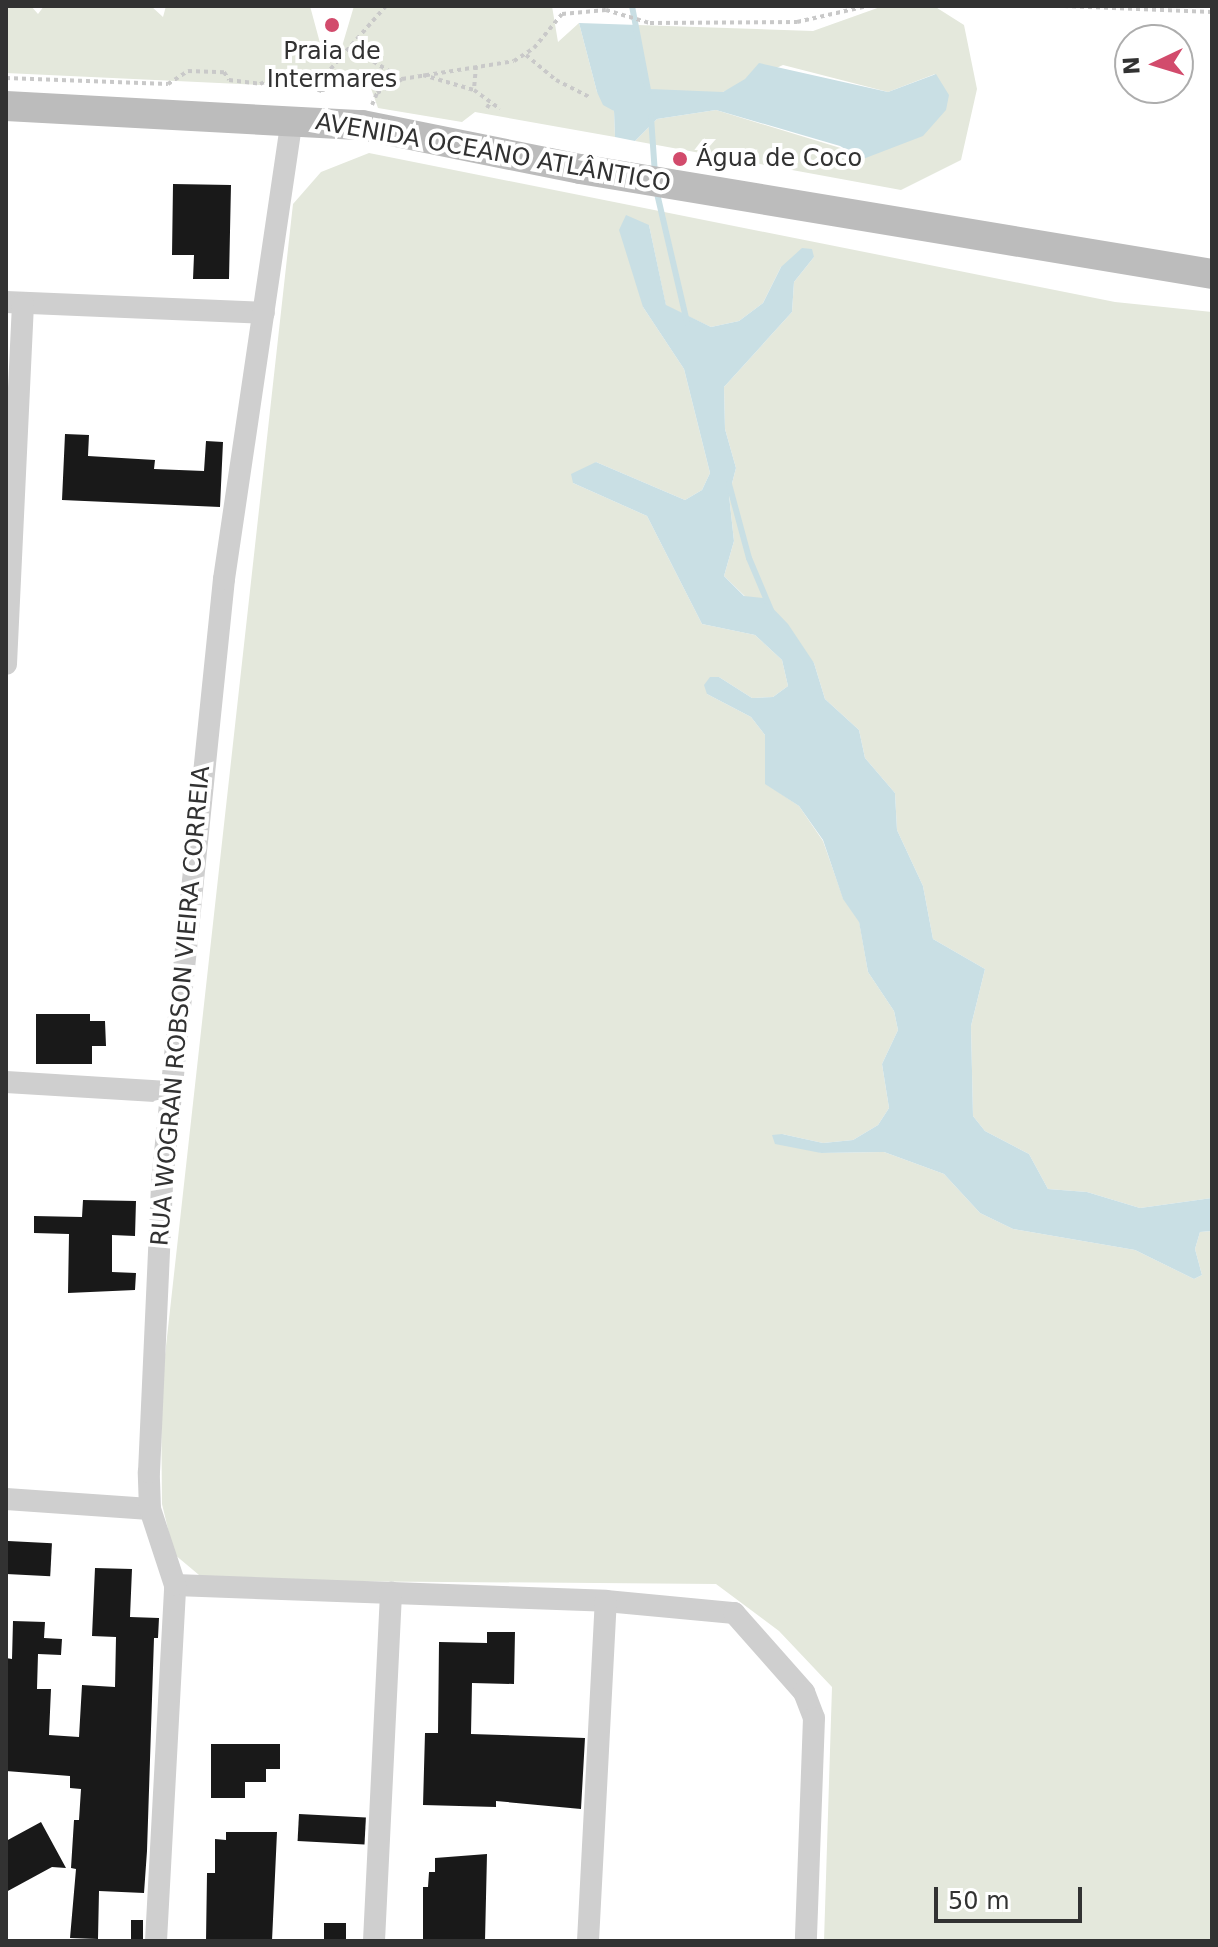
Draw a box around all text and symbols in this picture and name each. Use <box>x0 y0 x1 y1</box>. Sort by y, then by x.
marker: Praia de Intermares <box>323 16 341 34</box>
north arrow <box>1114 24 1194 104</box>
place label: Praia de Intermares <box>267 38 397 94</box>
text: N <box>1118 56 1145 76</box>
street label: AVENIDA OCEANO ATLÂNTICO <box>313 108 673 198</box>
place label: Água de Coco <box>696 145 862 173</box>
marker: Água de Coco <box>671 150 689 168</box>
street label: RUA WOGRAN ROBSON VIEIRA CORREIA <box>146 765 216 1247</box>
scale bar <box>938 1871 1086 1921</box>
text: 50 m <box>948 1887 1010 1915</box>

